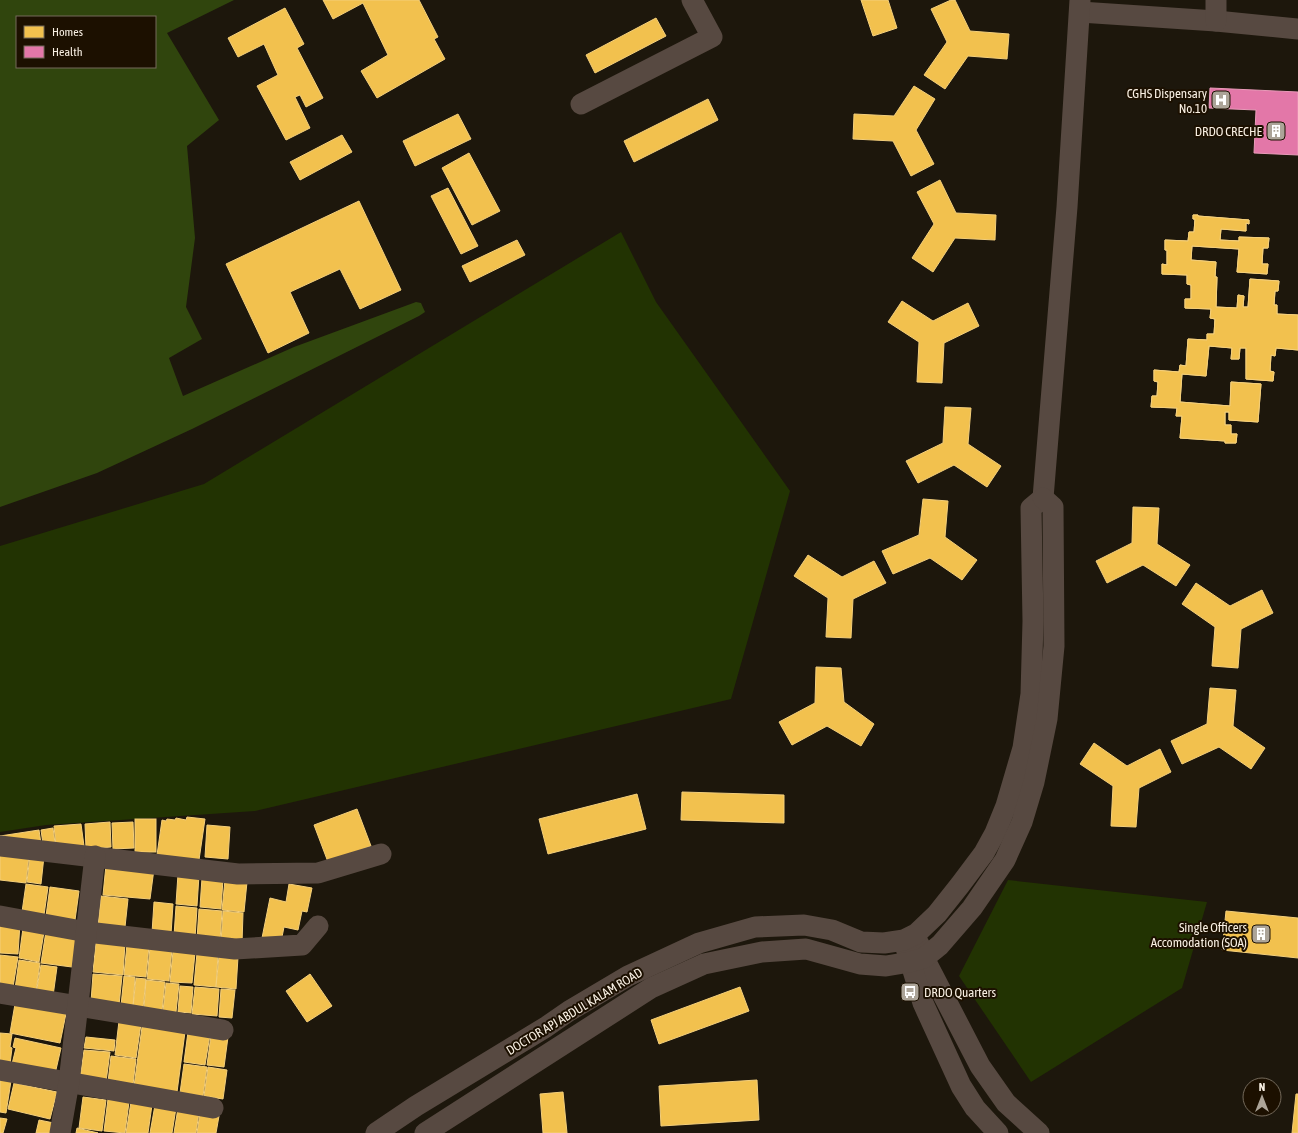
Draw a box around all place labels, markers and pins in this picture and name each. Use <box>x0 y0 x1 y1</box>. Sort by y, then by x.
place label: CGHS Dispensary No.10 <box>1127 86 1208 116</box>
hospital icon: CGHS Dispensary No.10 <box>1210 89 1232 111</box>
building icon: DRDO CRECHE <box>1265 120 1287 142</box>
place label: DRDO CRECHE <box>1195 124 1262 139</box>
place label: Single Officers Accomodation (SOA) <box>1151 920 1247 950</box>
building icon: Single Officers Accomodation (SOA) <box>1250 923 1272 945</box>
bus stop icon: DRDO Quarters <box>899 981 921 1003</box>
place label: DRDO Quarters <box>924 985 996 1000</box>

